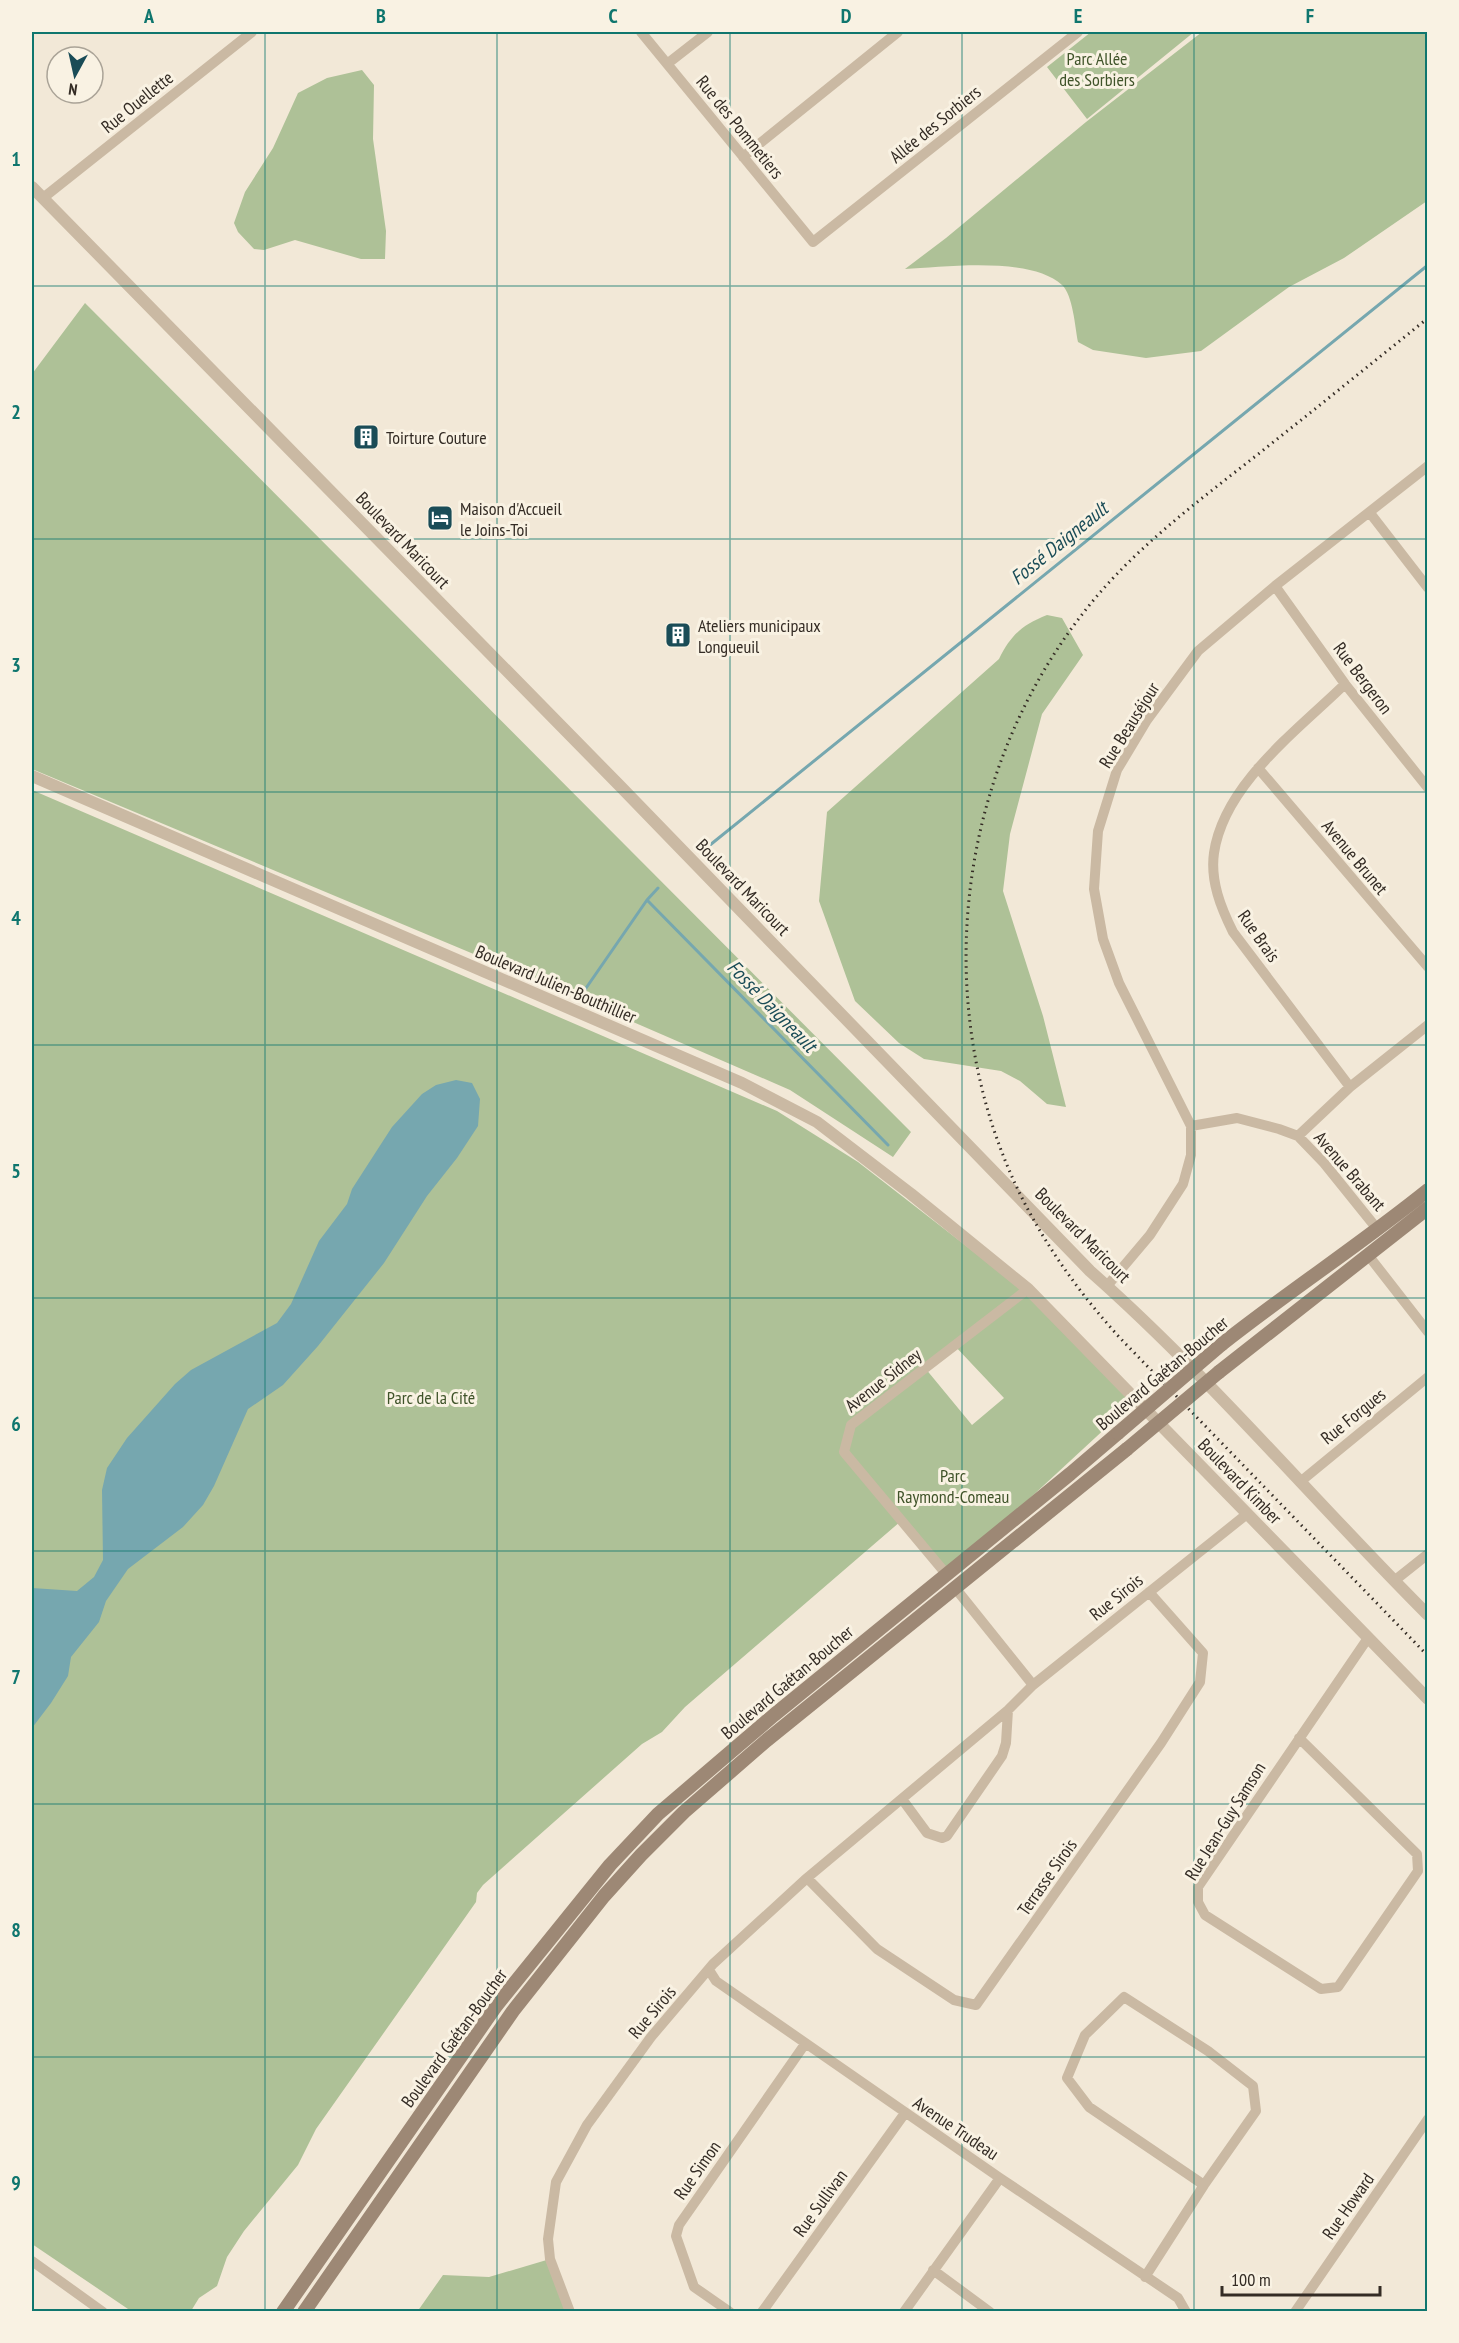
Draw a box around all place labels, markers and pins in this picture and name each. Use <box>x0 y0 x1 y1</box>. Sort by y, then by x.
building icon: Toirture Couture <box>351 422 381 452</box>
place label: Toirture Couture <box>386 426 487 449</box>
place label: Maison d'Accueil le Joins-Toi <box>460 497 562 541</box>
hotel icon: Maison d'Accueil le Joins-Toi <box>425 503 455 533</box>
place label: Ateliers municipaux Longueuil <box>698 614 821 658</box>
building icon: Ateliers municipaux Longueuil <box>663 620 693 650</box>

